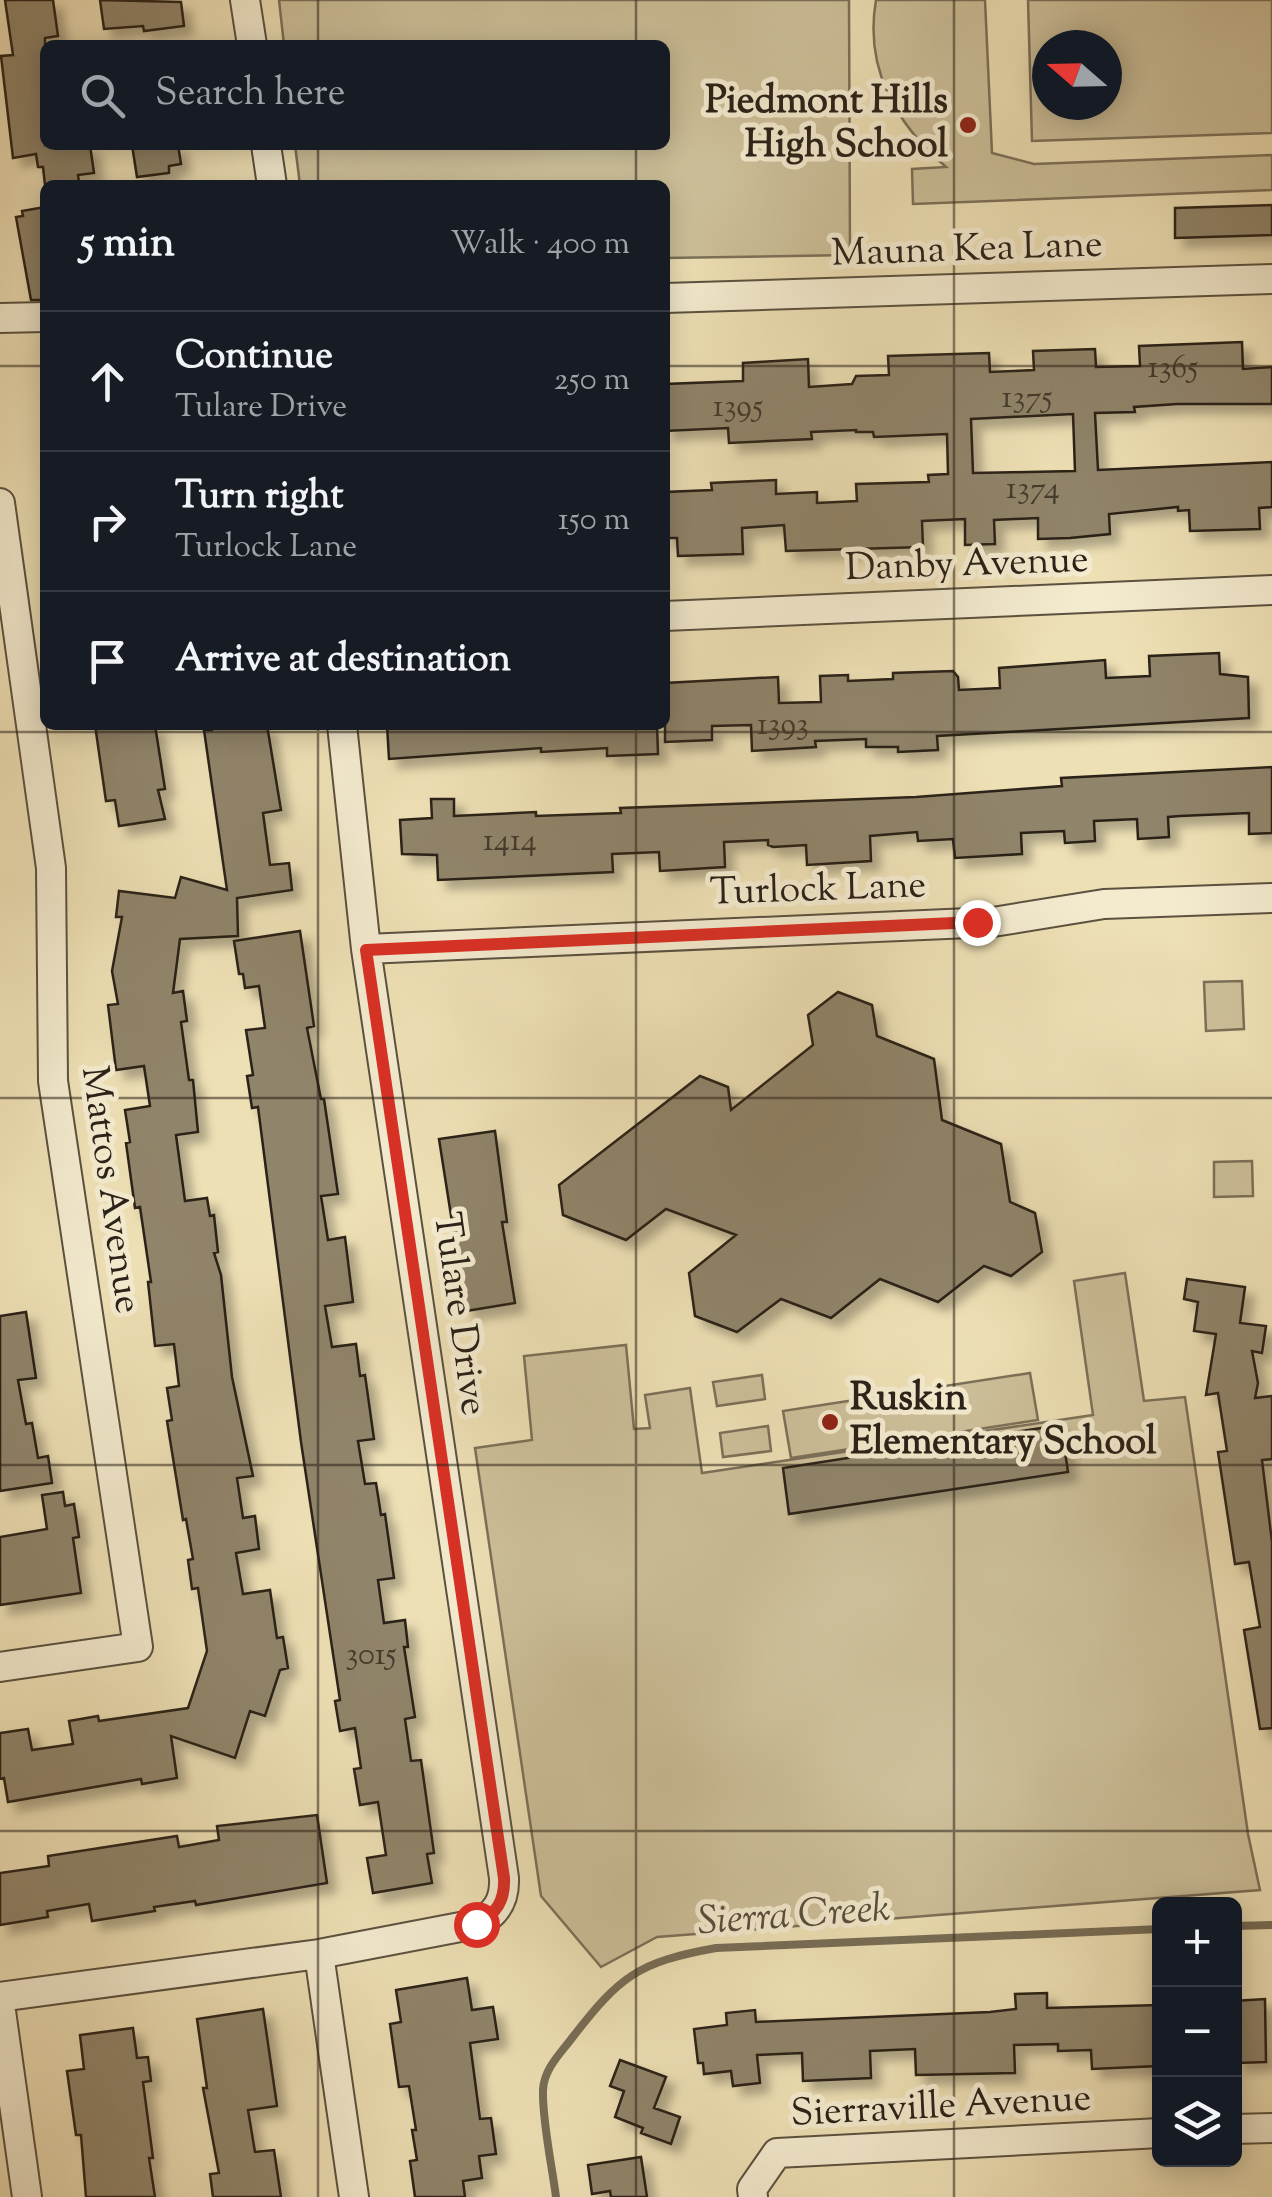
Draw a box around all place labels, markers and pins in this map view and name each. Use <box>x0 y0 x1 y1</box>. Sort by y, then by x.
place label: Piedmont Hills High School <box>705 76 948 174</box>
marker: Piedmont Hills High School <box>957 114 979 136</box>
place label: Ruskin Elementary School <box>850 1373 1157 1471</box>
marker: Ruskin Elementary School <box>819 1411 841 1433</box>

